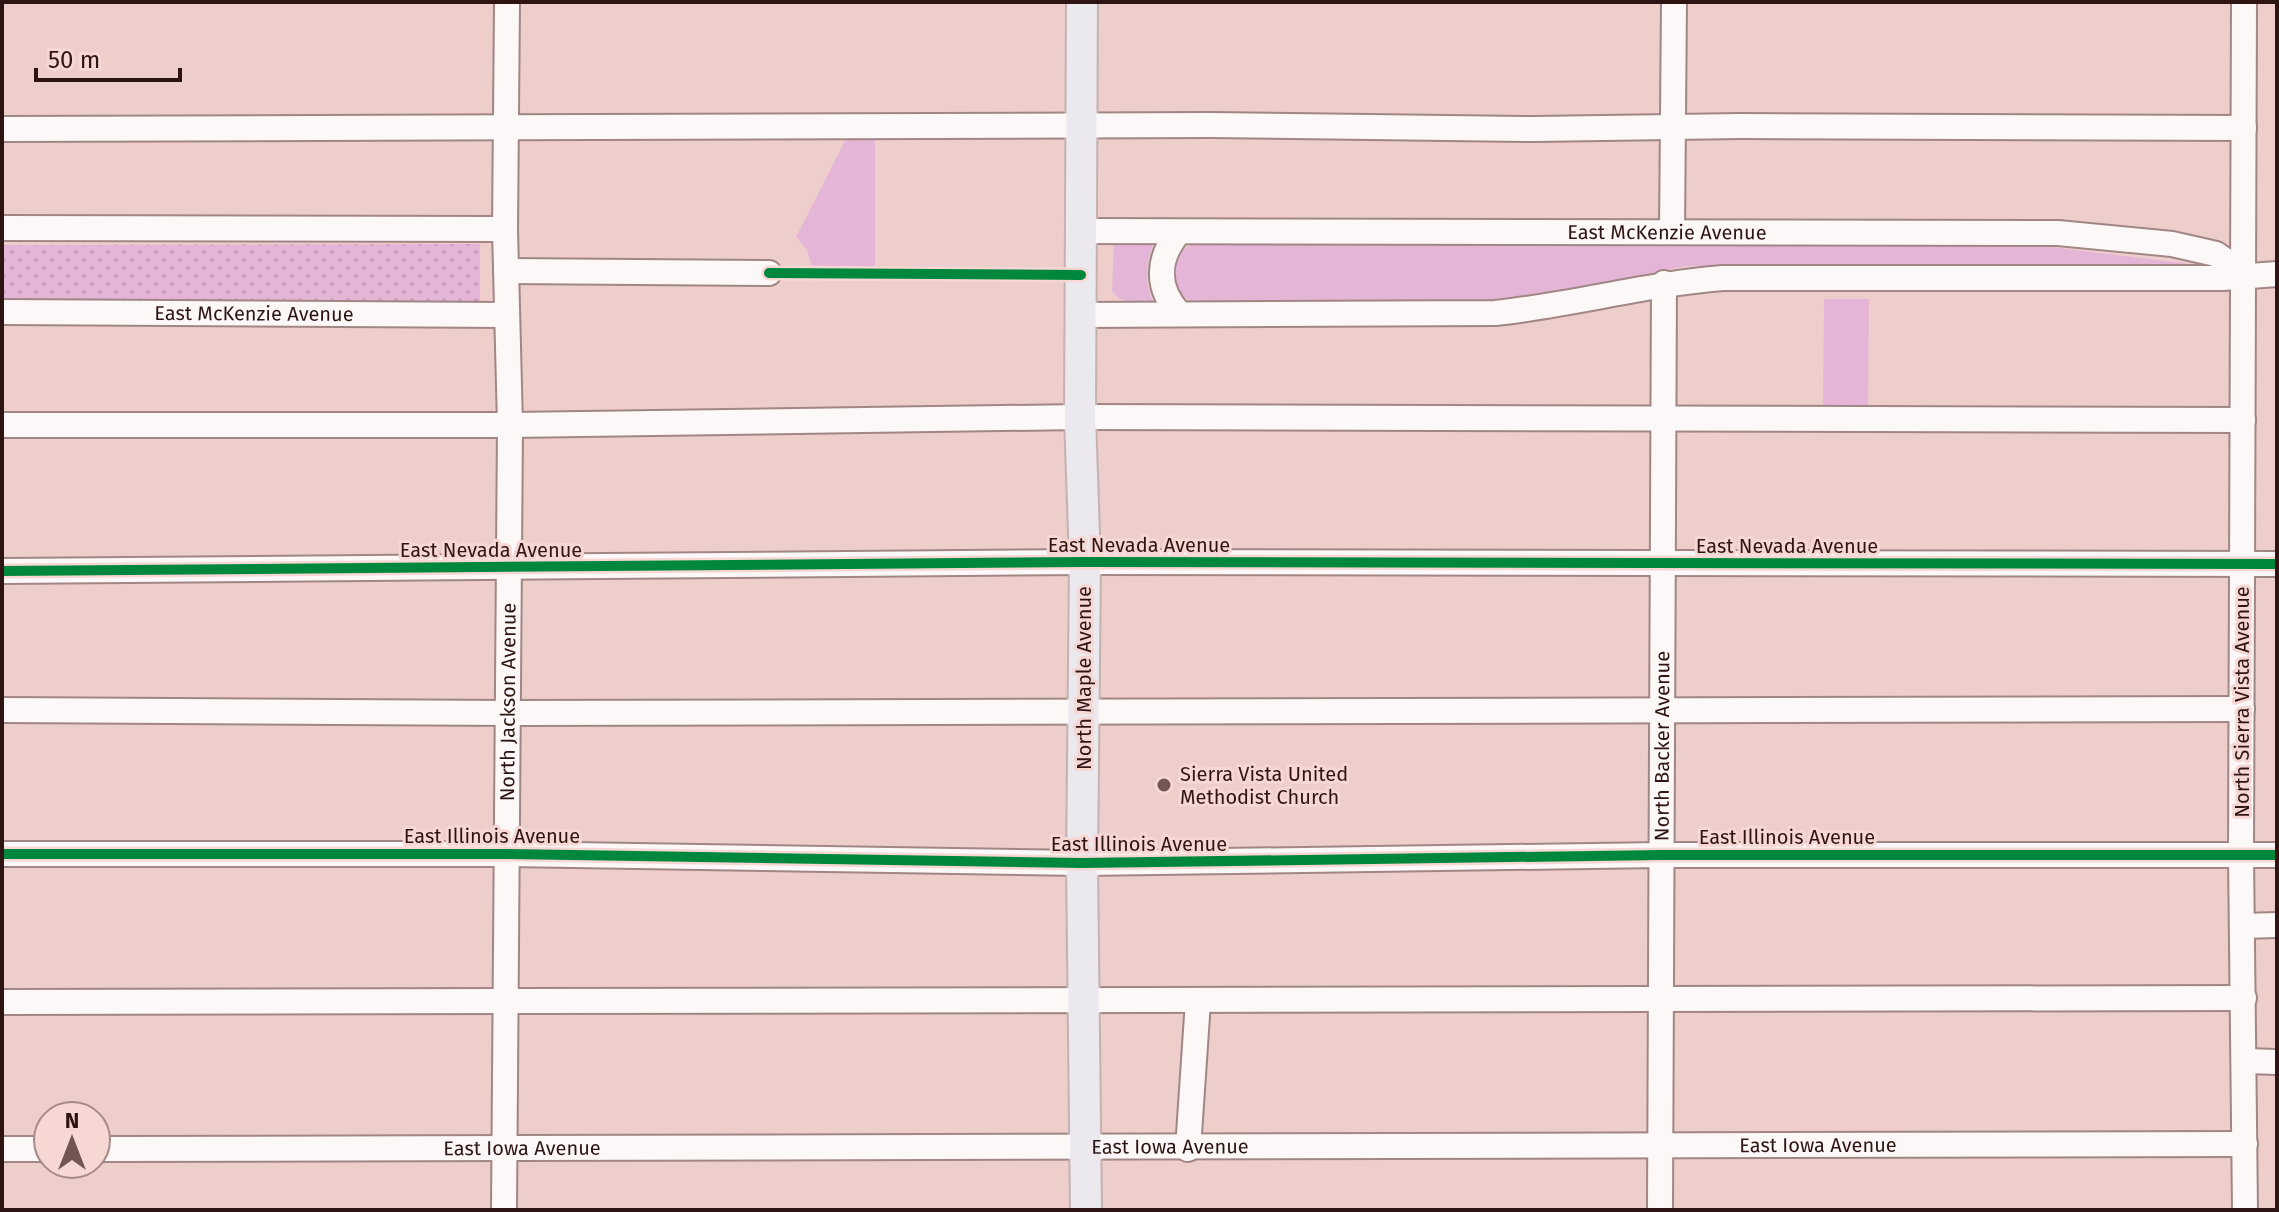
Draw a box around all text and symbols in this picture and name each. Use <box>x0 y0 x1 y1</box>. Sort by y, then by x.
scale bar <box>36 32 180 82</box>
text: 50 m <box>48 46 100 74</box>
street label: East McKenzie Avenue <box>1567 220 1767 244</box>
street label: East McKenzie Avenue <box>154 301 354 326</box>
street label: East Nevada Avenue <box>1048 533 1230 557</box>
street label: East Nevada Avenue <box>1696 534 1878 558</box>
street label: East Nevada Avenue <box>400 538 582 562</box>
street label: North Maple Avenue <box>1072 586 1096 770</box>
street label: North Sierra Vista Avenue <box>2230 586 2254 818</box>
street label: North Jackson Avenue <box>495 603 521 801</box>
street label: North Backer Avenue <box>1650 651 1674 841</box>
place label: Sierra Vista United Methodist Church <box>1180 762 1348 809</box>
marker: Sierra Vista United Methodist Church <box>1155 776 1173 794</box>
street label: East Illinois Avenue <box>404 824 580 848</box>
street label: East Illinois Avenue <box>1699 825 1875 849</box>
street label: East Illinois Avenue <box>1051 832 1227 856</box>
north arrow <box>32 1100 112 1180</box>
text: N <box>65 1107 79 1134</box>
street label: East Iowa Avenue <box>1739 1133 1897 1157</box>
street label: East Iowa Avenue <box>1091 1134 1249 1159</box>
street label: East Iowa Avenue <box>443 1136 601 1160</box>

